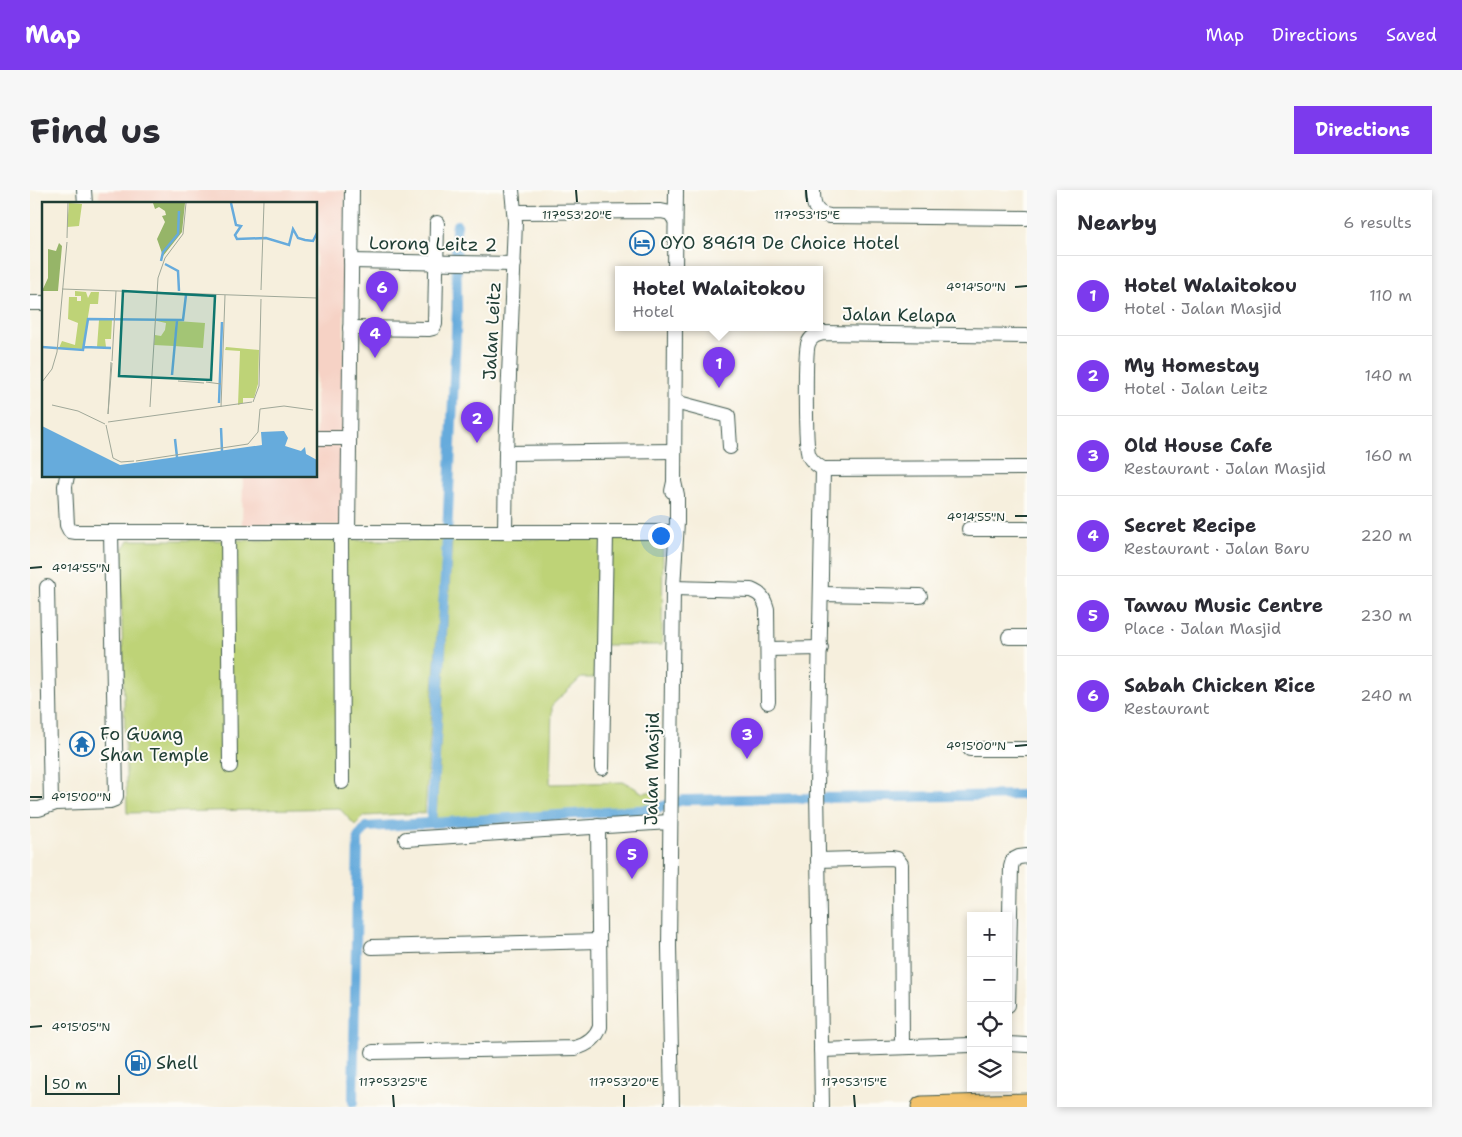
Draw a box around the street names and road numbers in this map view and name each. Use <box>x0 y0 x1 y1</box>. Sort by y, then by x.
street label: Lorong Leitz 2 <box>369 231 497 257</box>
street label: Jalan Leitz <box>477 281 507 381</box>
street label: Jalan Kelapa <box>842 302 956 328</box>
street label: Jalan Masjid <box>639 712 665 826</box>

